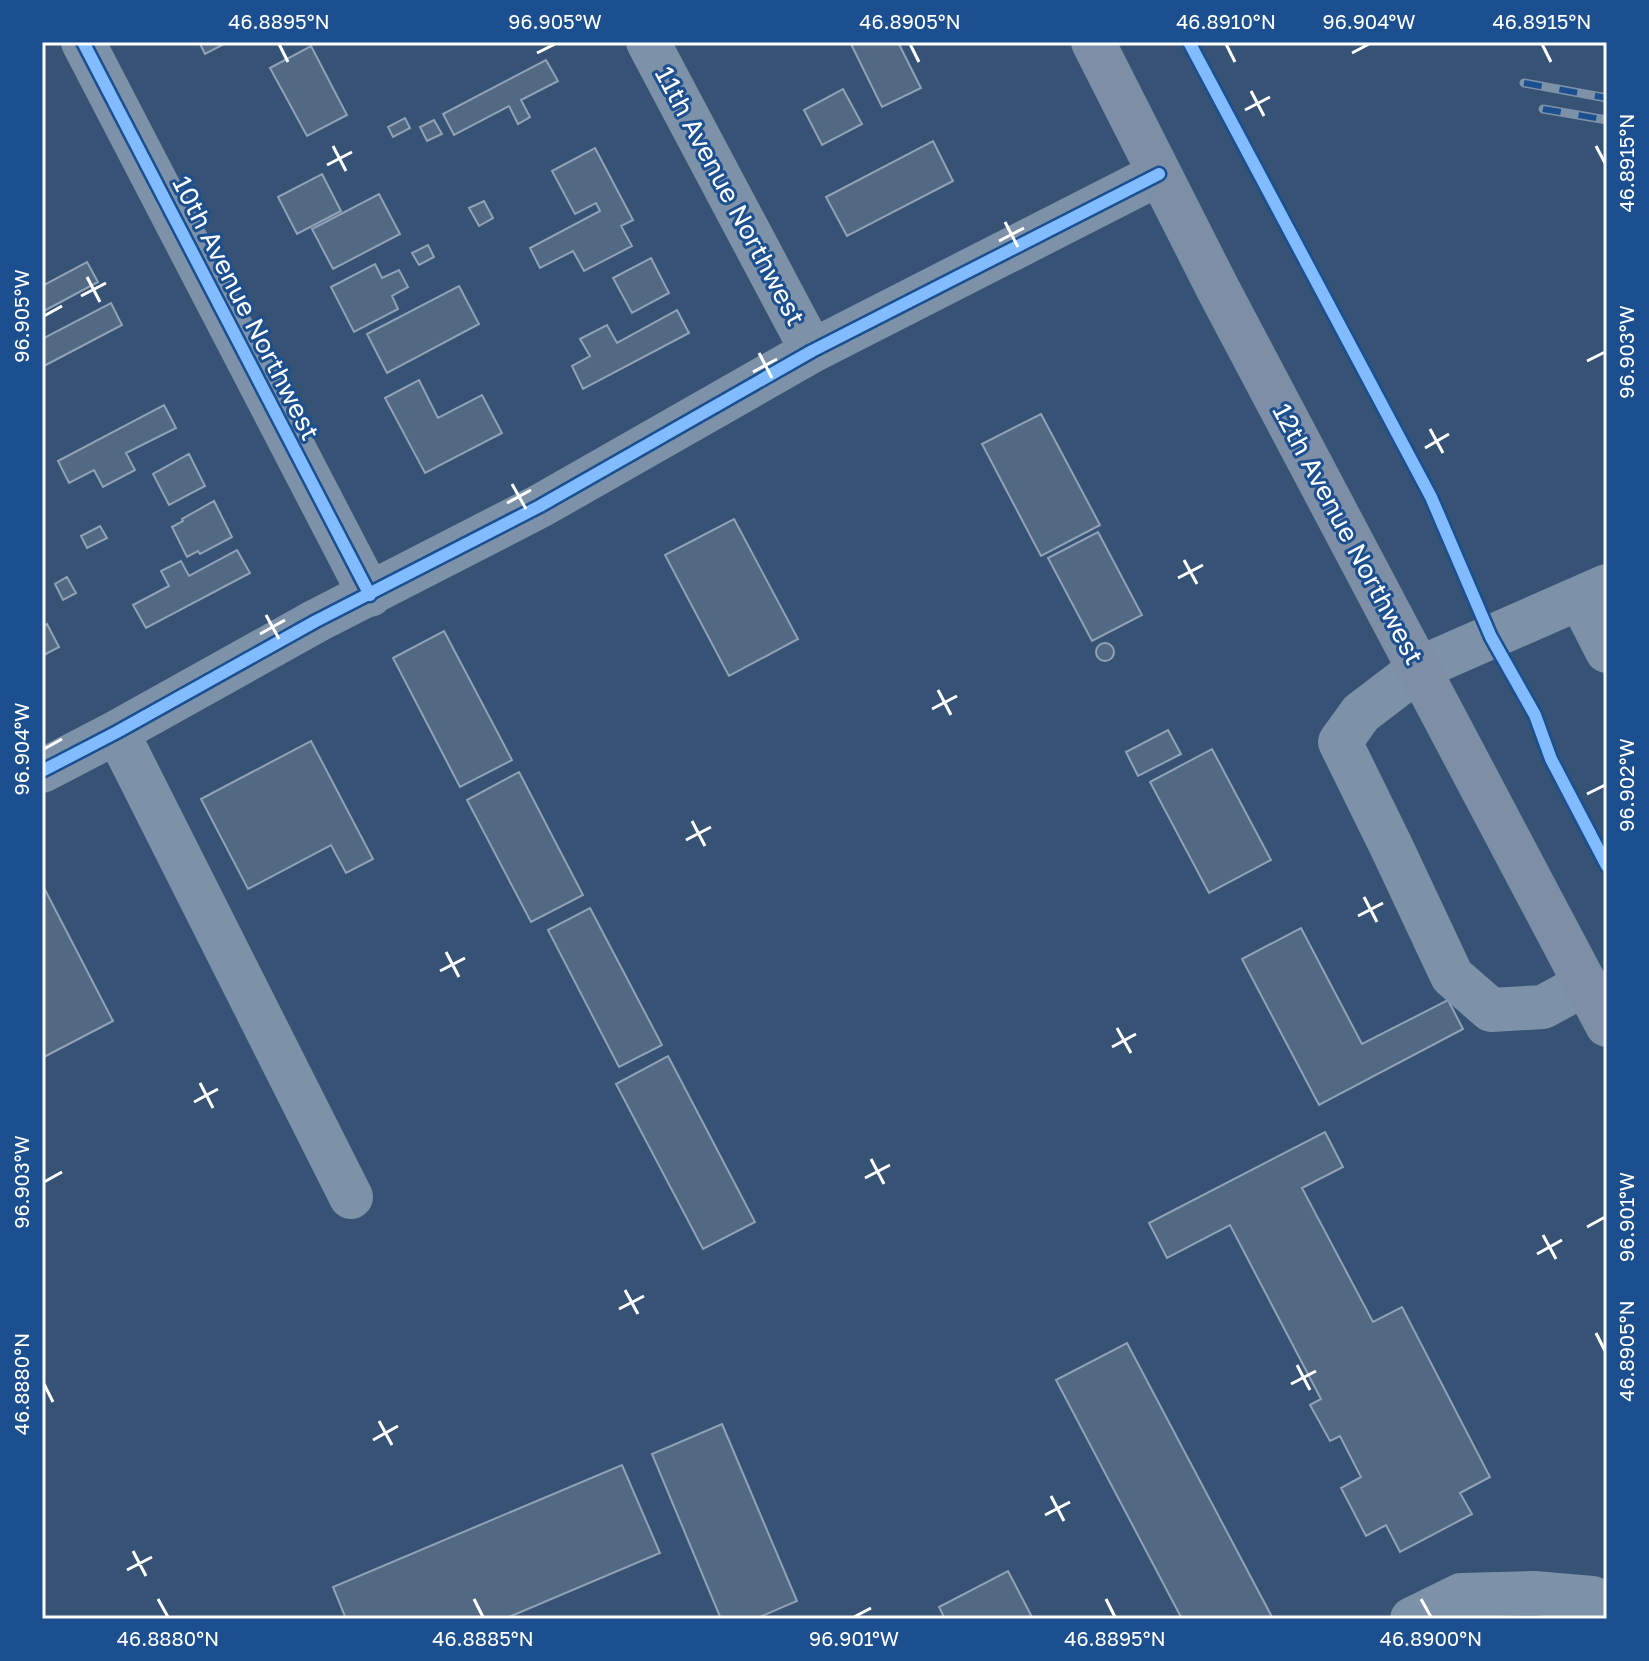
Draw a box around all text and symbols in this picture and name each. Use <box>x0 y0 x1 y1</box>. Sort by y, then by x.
text: 46.8895°N <box>228 9 330 33</box>
text: 96.905°W <box>508 9 602 33</box>
text: 46.8905°N <box>859 9 961 33</box>
text: 46.8910°N <box>1176 9 1276 33</box>
text: 96.904°W <box>1323 9 1415 33</box>
text: 46.8915°N <box>1493 9 1591 33</box>
street label: 11th Avenue Northwest <box>649 61 812 330</box>
text: 46.8915°N <box>1614 114 1638 212</box>
street label: 10th Avenue Northwest <box>166 171 327 445</box>
text: 96.905°W <box>9 269 33 363</box>
text: 96.903°W <box>1614 305 1638 399</box>
street label: 12th Avenue Northwest <box>1266 398 1430 670</box>
text: 96.904°W <box>9 703 33 795</box>
text: 96.902°W <box>1614 738 1638 832</box>
text: 96.903°W <box>9 1135 33 1229</box>
text: 96.901°W <box>1614 1172 1638 1262</box>
text: 46.8905°N <box>1614 1300 1638 1402</box>
text: 46.8880°N <box>9 1333 33 1435</box>
text: 46.8880°N <box>117 1626 219 1650</box>
text: 46.8885°N <box>432 1626 534 1650</box>
text: 96.901°W <box>809 1626 899 1650</box>
text: 46.8895°N <box>1064 1626 1166 1650</box>
text: 46.8900°N <box>1380 1626 1482 1650</box>

